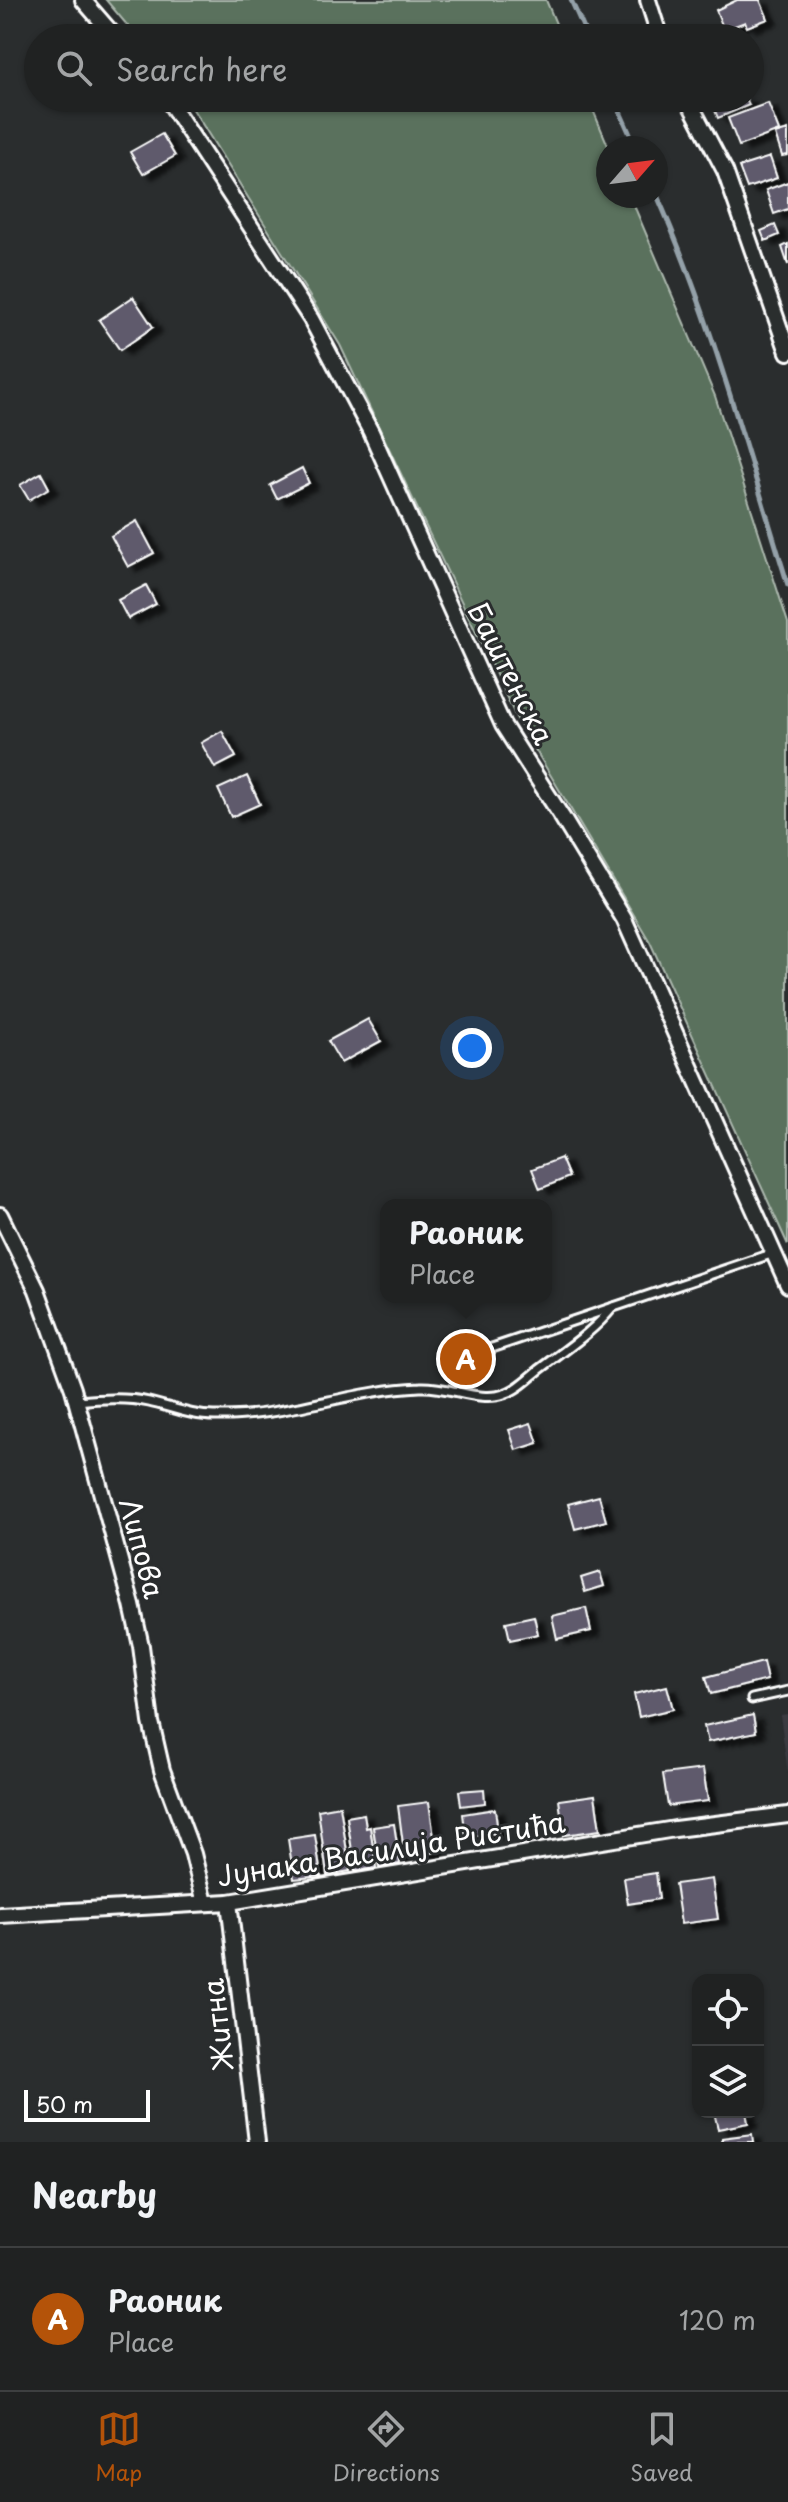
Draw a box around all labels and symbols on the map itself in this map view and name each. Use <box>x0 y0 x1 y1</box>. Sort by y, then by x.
north arrow <box>596 136 668 208</box>
street label: Баштенска <box>458 594 566 752</box>
your location <box>452 1028 492 1068</box>
pin: A <box>440 1329 492 1389</box>
street label: Липова <box>109 1493 177 1603</box>
street label: Јунака Василија Ристића <box>214 1799 568 1897</box>
street label: Житна <box>190 1976 244 2074</box>
scale bar <box>24 2086 150 2122</box>

